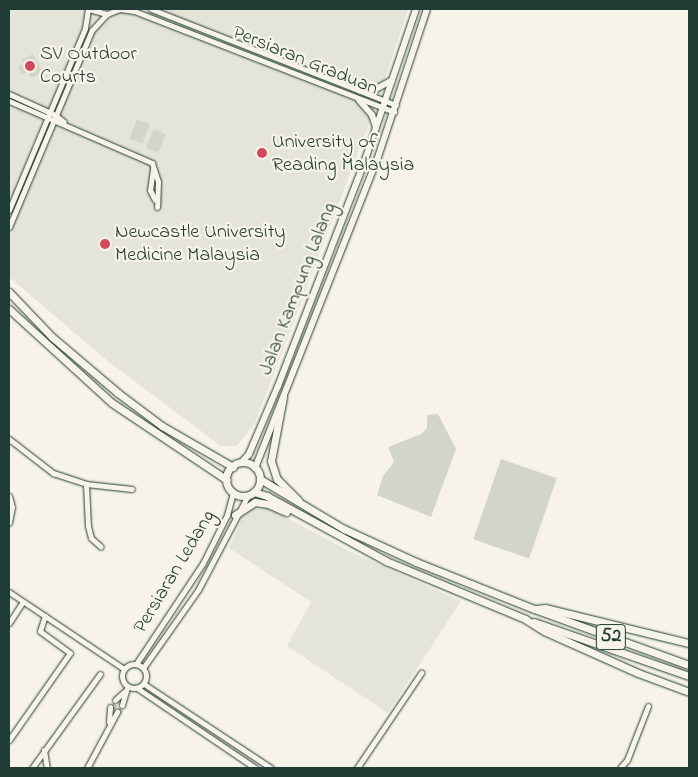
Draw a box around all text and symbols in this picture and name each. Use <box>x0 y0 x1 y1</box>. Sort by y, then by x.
street label: Persiaran Graduan <box>229 21 381 101</box>
place label: SV Outdoor Courts <box>40 42 137 89</box>
marker: SV Outdoor Courts <box>24 60 36 72</box>
place label: University of Reading Malaysia <box>272 130 414 177</box>
marker: University of Reading Malaysia <box>256 147 268 159</box>
street label: Jalan Kampung Lalang <box>254 199 342 379</box>
place label: Newcastle University Medicine Malaysia <box>115 220 285 267</box>
marker: Newcastle University Medicine Malaysia <box>99 238 111 250</box>
street label: Persiaran Ledang <box>129 506 221 638</box>
road number: 52 <box>595 620 627 654</box>

